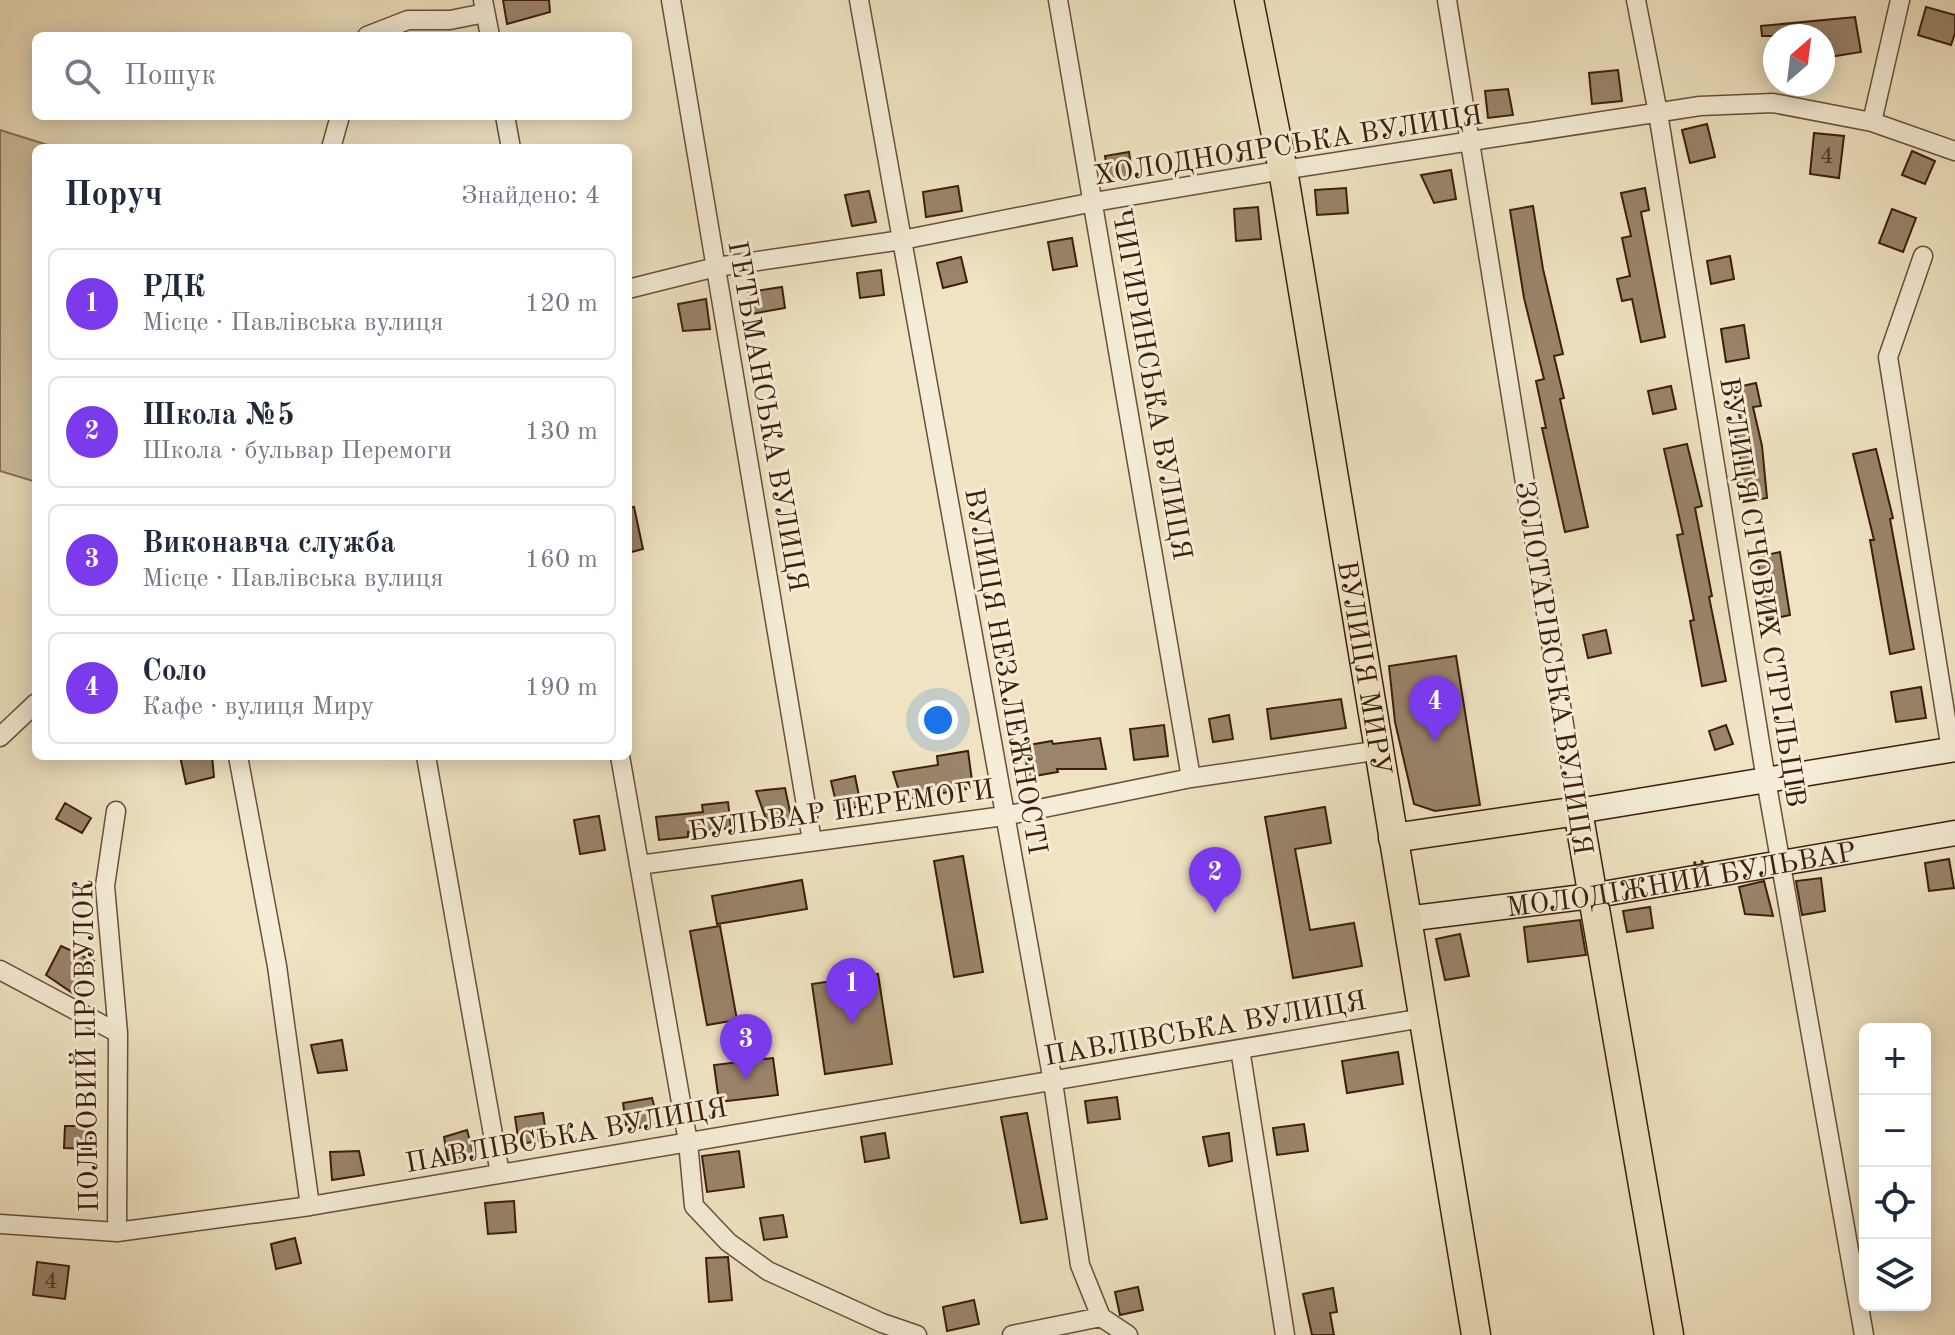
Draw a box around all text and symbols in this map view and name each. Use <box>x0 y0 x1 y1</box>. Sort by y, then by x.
north arrow <box>1763 24 1835 96</box>
search box <box>32 32 632 120</box>
icon: search <box>60 54 104 98</box>
text: Пошук <box>124 61 216 91</box>
street label: ХОЛОДНОЯРСЬКА ВУЛИЦЯ <box>1092 102 1485 192</box>
house number: 4 <box>1820 145 1834 169</box>
text: Поруч <box>64 179 163 213</box>
text: Знайдено: 4 <box>461 183 600 209</box>
street label: ЧИГИРИНСЬКА ВУЛИЦЯ <box>1105 207 1195 562</box>
street label: ГЕТЬМАНСЬКА ВУЛИЦЯ <box>721 239 811 594</box>
text: РДК <box>142 273 205 303</box>
text: 1 <box>84 291 100 317</box>
text: 120 m <box>525 291 598 317</box>
text: Місце · Павлівська вулиця <box>142 310 444 336</box>
street label: ВУЛИЦЯ СІЧОВИХ СТРІЛЬЦІВ <box>1713 375 1809 809</box>
text: Школа №5 <box>142 401 295 431</box>
text: 2 <box>84 419 100 445</box>
text: 130 m <box>525 419 598 445</box>
text: Школа · бульвар Перемоги <box>142 438 452 464</box>
street label: ЗОЛОТАРІВСЬКА ВУЛИЦЯ <box>1509 480 1595 857</box>
street label: ВУЛИЦЯ НЕЗАЛЕЖНОСТІ <box>958 486 1050 857</box>
text: Виконавча служба <box>142 529 395 559</box>
text: 3 <box>84 547 100 573</box>
text: 160 m <box>525 547 598 573</box>
street label: ВУЛИЦЯ МИРУ <box>1331 559 1394 778</box>
text: Місце · Павлівська вулиця <box>142 566 444 592</box>
text: Соло <box>142 657 207 687</box>
text: 4 <box>84 675 100 701</box>
text: 190 m <box>525 675 598 701</box>
pin: 4 <box>1409 676 1461 742</box>
text: Кафе · вулиця Миру <box>142 694 374 720</box>
your location <box>918 700 958 740</box>
street label: БУЛЬВАР ПЕРЕМОГИ <box>687 777 996 847</box>
street label: МОЛОДІЖНИЙ БУЛЬВАР <box>1505 839 1858 923</box>
pin: 2 <box>1189 847 1241 913</box>
street label: ПОЛЬОВИЙ ПРОВУЛОК <box>65 879 105 1213</box>
pin: 1 <box>826 958 878 1024</box>
street label: ПАВЛІВСЬКА ВУЛИЦЯ <box>1042 988 1369 1072</box>
pin: 3 <box>720 1014 772 1080</box>
map controls <box>1859 1023 1931 1311</box>
button: + <box>1859 1023 1931 1095</box>
street label: ПАВЛІВСЬКА ВУЛИЦЯ <box>403 1095 730 1179</box>
button: − <box>1859 1095 1931 1167</box>
button: locate <box>1859 1167 1931 1239</box>
button: layers <box>1859 1239 1931 1311</box>
house number: 4 <box>44 1270 58 1294</box>

